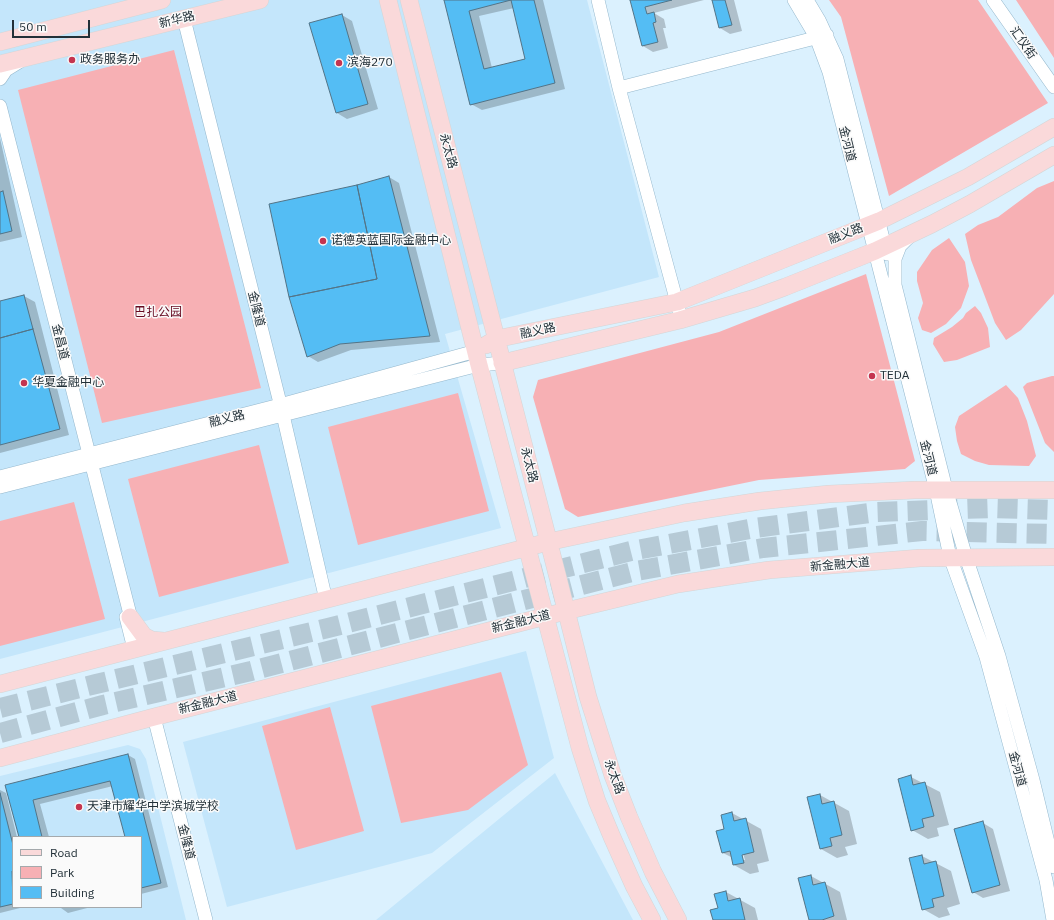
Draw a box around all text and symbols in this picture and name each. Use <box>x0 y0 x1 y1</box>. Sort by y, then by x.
street label: 新华路 <box>158 9 196 31</box>
scale bar <box>14 12 92 38</box>
text: 50 m <box>19 19 47 34</box>
street label: 汇仪街 <box>1007 24 1039 62</box>
place label: 政务服务办 <box>80 53 140 67</box>
marker: 政务服务办 <box>67 55 77 65</box>
place label: 滨海270 <box>347 56 393 70</box>
marker: 滨海270 <box>334 58 344 68</box>
street label: 金河道 <box>836 125 858 163</box>
street label: 永太路 <box>436 132 460 170</box>
street label: 融义路 <box>827 221 865 247</box>
place label: 诺德英蓝国际金融中心 <box>331 234 451 248</box>
marker: 诺德英蓝国际金融中心 <box>318 236 328 246</box>
street label: 金隆道 <box>245 290 267 328</box>
park label: 巴扎公园 <box>134 306 182 320</box>
street label: 融义路 <box>519 320 557 342</box>
street label: 金昌道 <box>49 323 71 361</box>
place label: TEDA <box>880 369 909 383</box>
marker: TEDA <box>867 371 877 381</box>
place label: 华夏金融中心 <box>32 376 104 390</box>
marker: 华夏金融中心 <box>19 378 29 388</box>
street label: 融义路 <box>208 408 246 430</box>
street label: 金河道 <box>917 439 939 477</box>
street label: 永太路 <box>518 446 540 484</box>
street label: 新金融大道 <box>809 555 871 575</box>
street label: 新金融大道 <box>490 608 552 636</box>
street label: 新金融大道 <box>177 689 239 717</box>
street label: 金河道 <box>1005 750 1029 788</box>
street label: 永太路 <box>601 758 627 796</box>
place label: 天津市耀华中学滨城学校 <box>87 800 219 814</box>
marker: 天津市耀华中学滨城学校 <box>74 802 84 812</box>
street label: 金隆道 <box>175 823 197 861</box>
legend <box>12 836 142 908</box>
text: Road <box>50 845 78 860</box>
text: Park <box>50 865 74 880</box>
text: Building <box>50 885 94 900</box>

